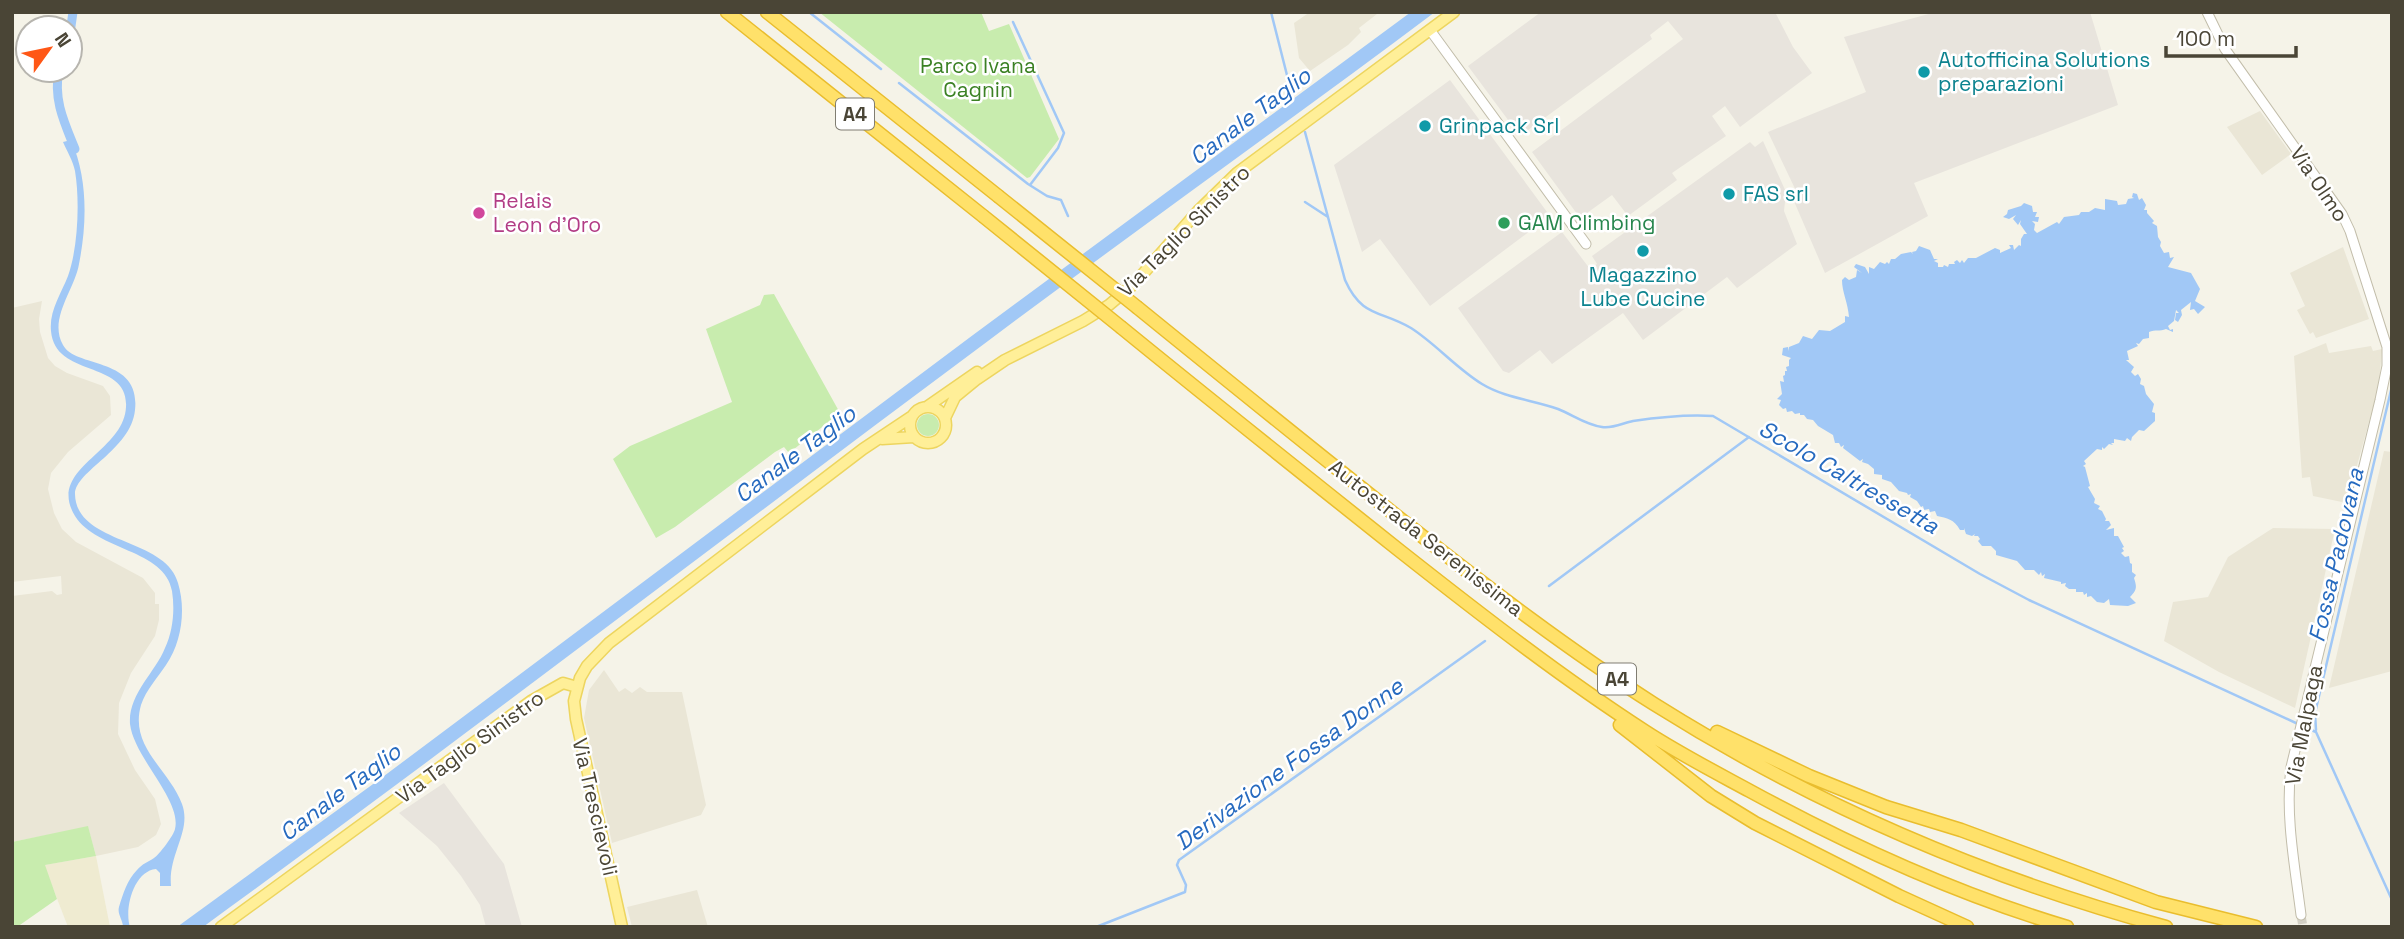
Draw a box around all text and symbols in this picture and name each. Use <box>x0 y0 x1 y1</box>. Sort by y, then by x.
north arrow <box>14 14 84 84</box>
scale bar <box>2166 14 2296 58</box>
text: 100 m <box>2176 25 2235 52</box>
text: N <box>49 28 77 52</box>
place label: Autofficina Solutions preparazioni <box>1938 46 2150 97</box>
park label: Parco Ivana Cagnin <box>920 52 1036 103</box>
water label: Canale Taglio <box>1183 60 1317 171</box>
marker: Autofficina Solutions preparazioni <box>1916 64 1932 80</box>
road number: A4 <box>836 98 874 130</box>
place label: Grinpack Srl <box>1439 112 1559 139</box>
marker: Grinpack Srl <box>1417 118 1433 134</box>
street label: Via Olmo <box>2284 141 2355 227</box>
street label: Via Taglio Sinistro <box>1112 159 1256 303</box>
place label: FAS srl <box>1743 180 1809 207</box>
marker: FAS srl <box>1721 186 1737 202</box>
place label: Relais Leon d'Oro <box>493 187 601 238</box>
marker: Relais Leon d'Oro <box>471 205 487 221</box>
place label: GAM Climbing <box>1518 209 1656 236</box>
marker: GAM Climbing <box>1496 215 1512 231</box>
marker: Magazzino Lube Cucine <box>1635 243 1651 259</box>
place label: Magazzino Lube Cucine <box>1581 261 1705 312</box>
water label: Canale Taglio <box>728 398 862 509</box>
water label: Scolo Caltressetta <box>1754 413 1945 541</box>
street label: Autostrada Serenissima <box>1323 453 1529 622</box>
water label: Fossa Padovana <box>2301 464 2371 645</box>
street label: Via Malpaga <box>2279 663 2328 787</box>
road number: A4 <box>1598 664 1636 694</box>
water label: Derivazione Fossa Donne <box>1169 670 1410 857</box>
street label: Via Taglio Sinistro <box>390 684 549 809</box>
street label: Via Trescievoli <box>567 735 624 878</box>
water label: Canale Taglio <box>273 736 407 847</box>

